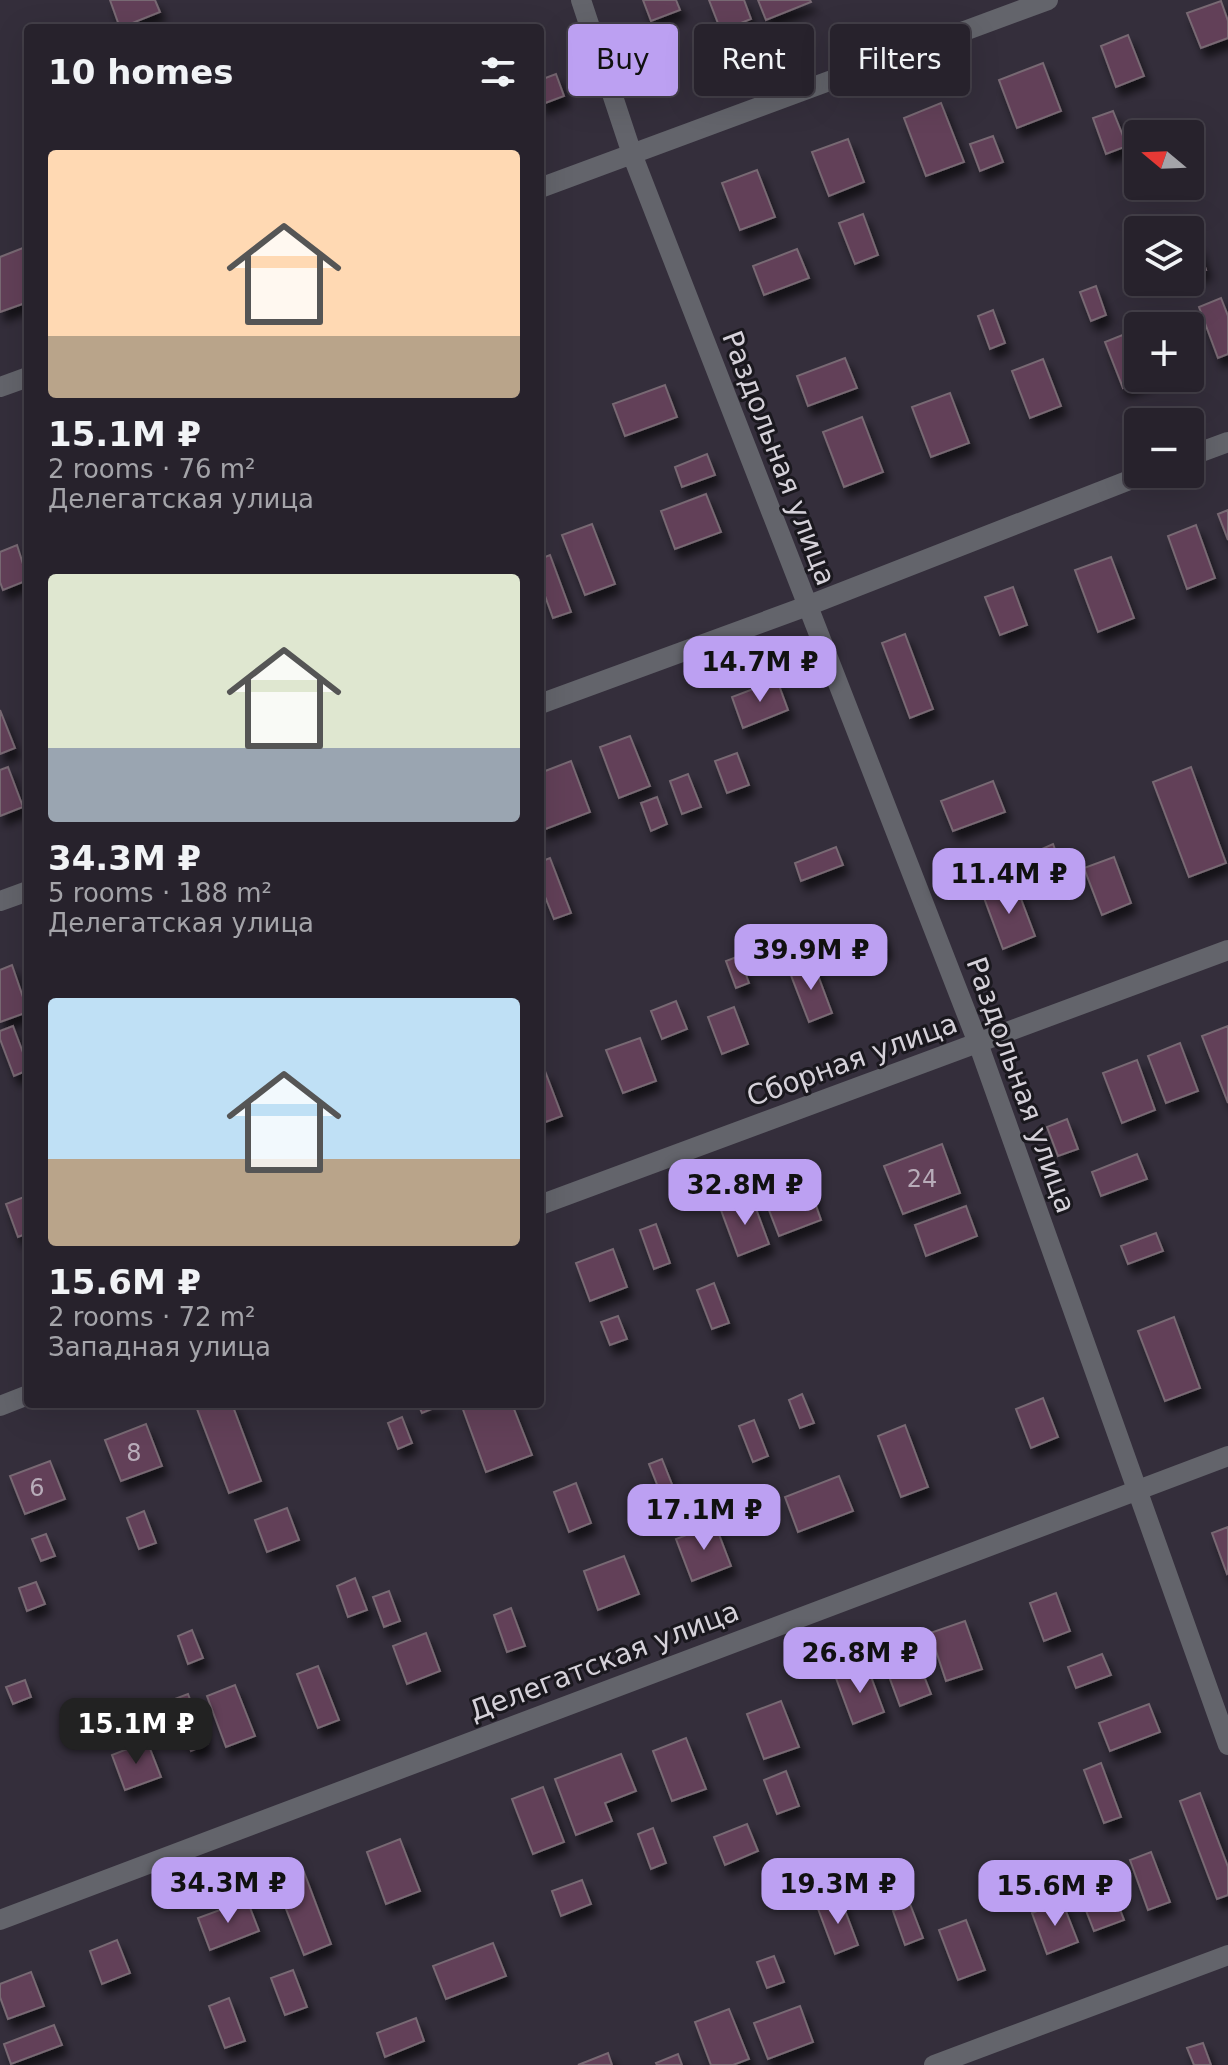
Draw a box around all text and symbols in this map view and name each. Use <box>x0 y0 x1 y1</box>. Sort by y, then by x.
chip: Buy <box>568 24 678 96</box>
chip: Rent <box>694 24 814 96</box>
chip: Filters <box>830 24 970 96</box>
icon: filters <box>476 50 520 94</box>
text: 10 homes <box>48 52 233 92</box>
north arrow <box>1124 120 1204 200</box>
map controls <box>1124 120 1204 488</box>
icon: home <box>212 202 356 346</box>
button: layers <box>1124 216 1204 296</box>
button: + <box>1124 312 1204 392</box>
street label: Раздольная улица <box>715 326 843 590</box>
button: − <box>1124 408 1204 488</box>
text: 15.1M ₽ <box>48 414 201 454</box>
text: 2 rooms · 76 m² <box>48 454 256 484</box>
text: Делегатская улица <box>48 484 314 514</box>
icon: home <box>212 626 356 770</box>
pin: 14.7M ₽ <box>686 636 834 704</box>
text: 14.7M ₽ <box>701 647 819 677</box>
text: 34.3M ₽ <box>48 838 201 878</box>
pin: 11.4M ₽ <box>935 848 1083 916</box>
text: 11.4M ₽ <box>950 859 1068 889</box>
text: 5 rooms · 188 m² <box>48 878 272 908</box>
text: Делегатская улица <box>48 908 314 938</box>
pin: 39.9M ₽ <box>737 924 885 992</box>
text: 39.9M ₽ <box>752 935 870 965</box>
street label: Раздольная улица <box>959 953 1083 1217</box>
street label: Сборная улица <box>742 1007 962 1113</box>
icon: home <box>212 1050 356 1194</box>
pin: 32.8M ₽ <box>671 1159 819 1227</box>
house number: 24 <box>907 1165 937 1193</box>
text: 32.8M ₽ <box>686 1170 804 1200</box>
text: 15.6M ₽ <box>48 1262 201 1302</box>
text: 2 rooms · 72 m² <box>48 1302 256 1332</box>
text: Западная улица <box>48 1332 271 1362</box>
house number: 8 <box>126 1439 142 1467</box>
house number: 6 <box>29 1474 45 1502</box>
pin: 17.1M ₽ <box>630 1484 778 1552</box>
text: 17.1M ₽ <box>645 1495 763 1525</box>
street label: Делегатская улица <box>464 1594 744 1728</box>
pin: 26.8M ₽ <box>786 1627 934 1695</box>
text: 26.8M ₽ <box>801 1638 919 1668</box>
pin: 15.1M ₽ <box>62 1698 210 1766</box>
text: 15.1M ₽ <box>77 1709 195 1739</box>
pin: 34.3M ₽ <box>154 1857 302 1925</box>
pin: 19.3M ₽ <box>764 1858 912 1926</box>
pin: 15.6M ₽ <box>981 1860 1129 1928</box>
text: 34.3M ₽ <box>169 1868 287 1898</box>
text: 19.3M ₽ <box>779 1869 897 1899</box>
text: 15.6M ₽ <box>996 1871 1114 1901</box>

